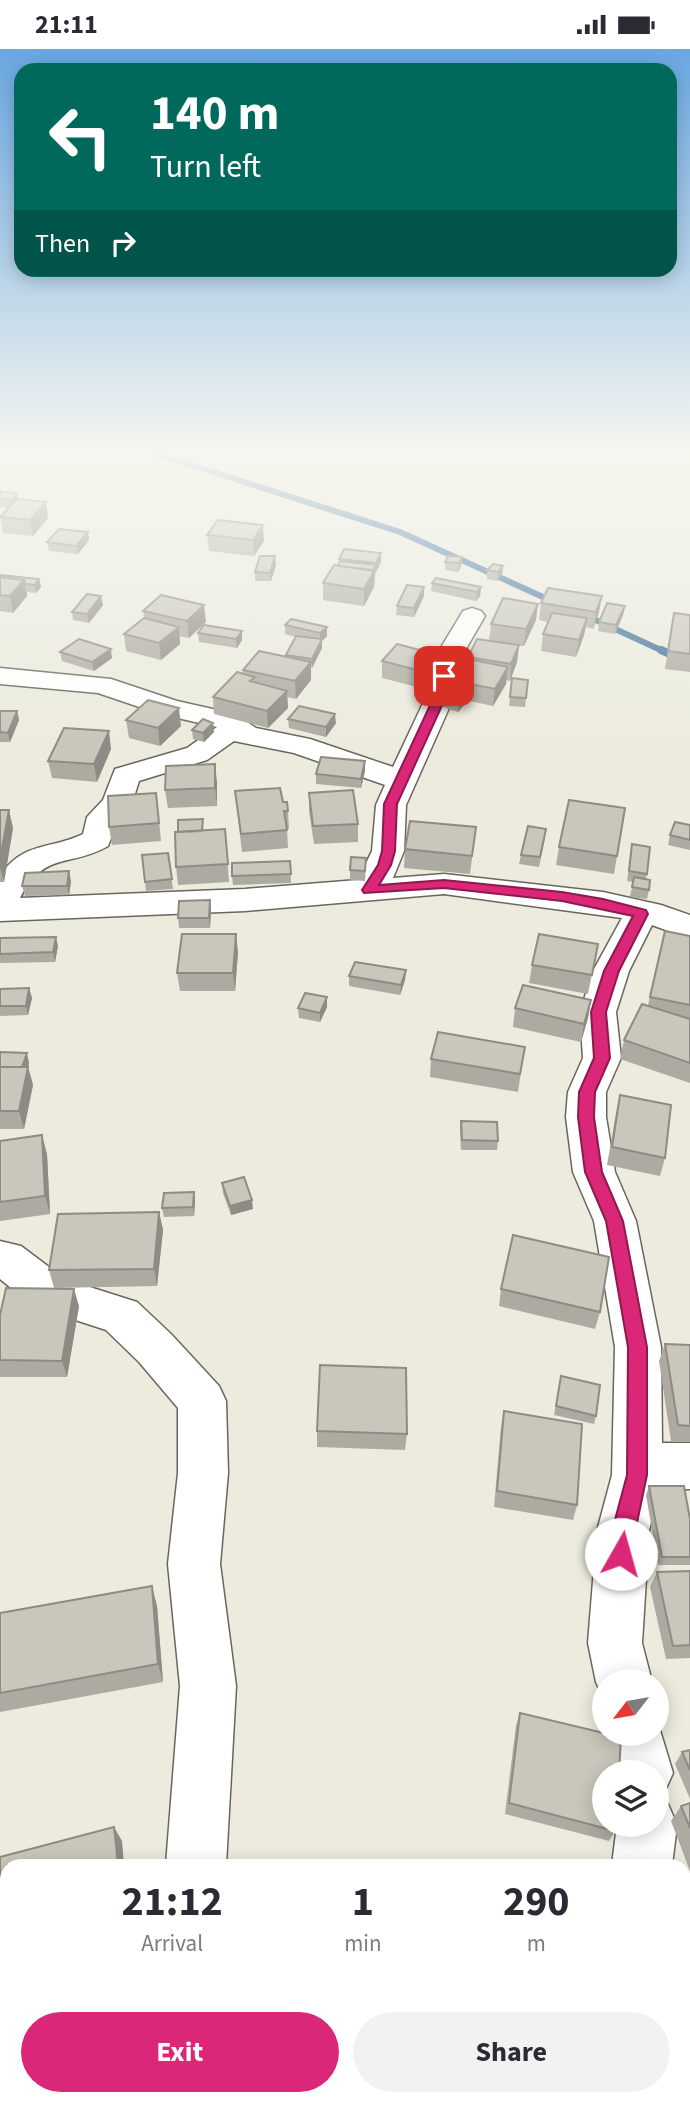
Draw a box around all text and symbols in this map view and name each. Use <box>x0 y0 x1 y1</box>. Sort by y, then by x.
text: 21:11 <box>35 6 98 43</box>
text: 140 m <box>150 79 279 149</box>
icon: left <box>35 91 126 182</box>
text: Turn left <box>150 144 261 190</box>
icon: right <box>104 224 142 262</box>
text: Then <box>35 225 90 262</box>
pin <box>414 646 474 706</box>
icon: arrive <box>425 657 463 695</box>
position arrow <box>584 1517 658 1591</box>
north arrow <box>592 1669 668 1747</box>
map controls <box>592 1669 669 1837</box>
button: layers <box>592 1760 669 1837</box>
text: 21:12 <box>121 1872 223 1932</box>
text: 1 <box>352 1872 374 1932</box>
text: 290 <box>503 1872 570 1932</box>
text: Arrival <box>141 1927 203 1960</box>
text: min <box>344 1927 382 1960</box>
text: m <box>527 1927 546 1960</box>
button: Exit <box>21 2012 339 2092</box>
button: Share <box>353 2012 670 2092</box>

